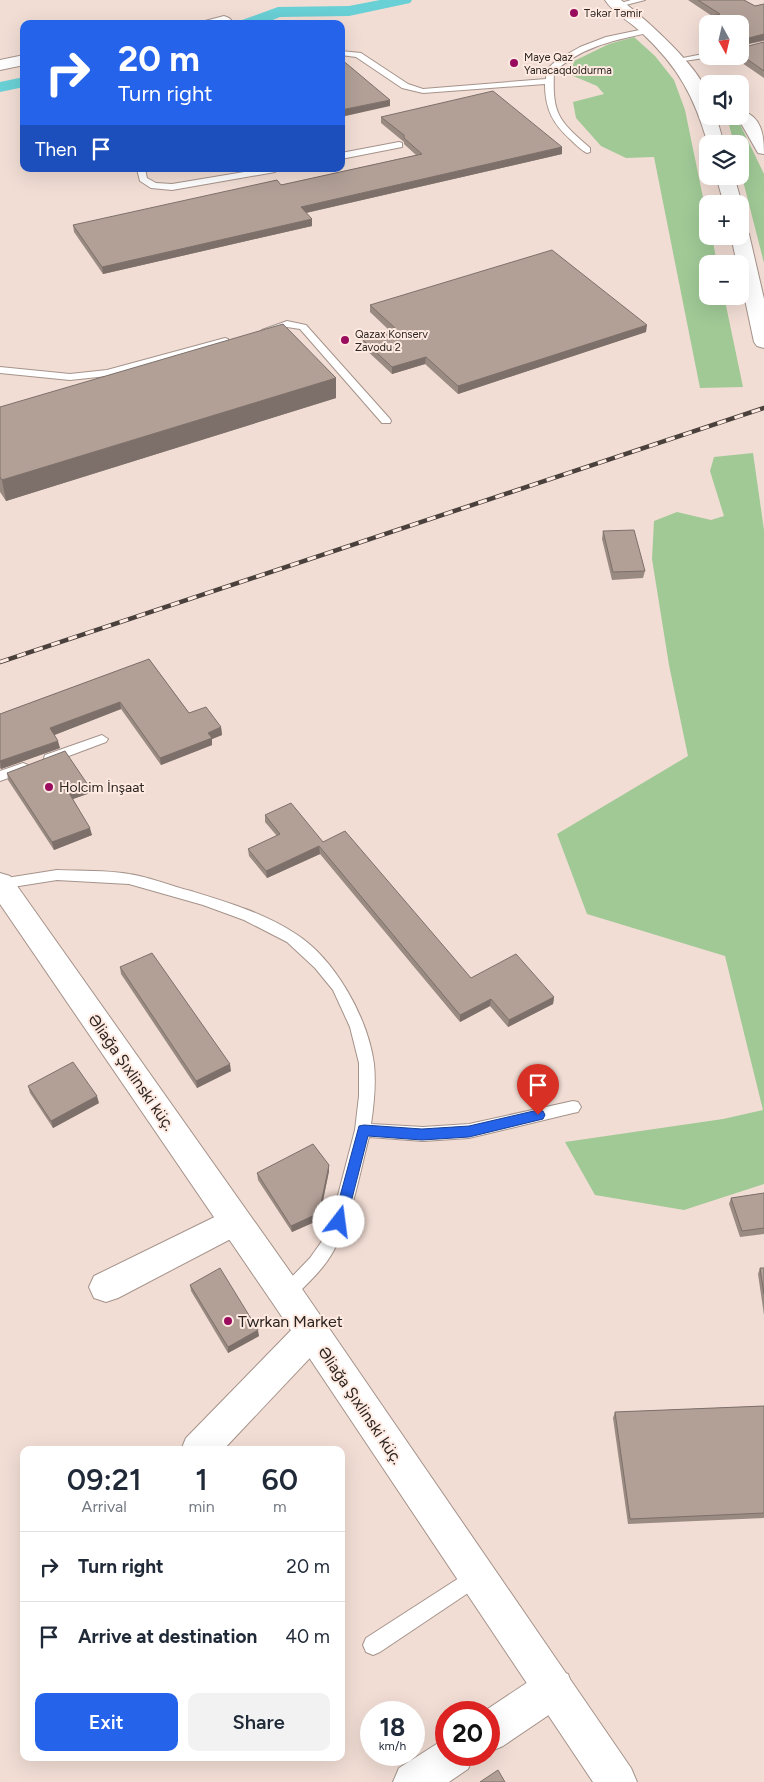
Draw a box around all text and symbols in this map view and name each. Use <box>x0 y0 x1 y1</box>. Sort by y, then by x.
marker: Təkər Təmir <box>568 7 580 19</box>
place label: Təkər Təmir <box>584 7 642 20</box>
north arrow <box>699 15 749 65</box>
map controls <box>699 15 749 305</box>
text: 20 m <box>118 38 200 80</box>
icon: right <box>35 40 100 105</box>
place label: Maye Qaz Yanacaqdoldurma <box>524 51 612 77</box>
marker: Maye Qaz Yanacaqdoldurma <box>508 57 520 69</box>
button: sound <box>699 75 749 125</box>
text: Turn right <box>118 80 213 107</box>
icon: arrive <box>87 135 115 163</box>
button: layers <box>699 135 749 185</box>
text: Then <box>35 138 77 161</box>
button: + <box>699 195 749 245</box>
button: − <box>699 255 749 305</box>
place label: Qazax Konserv Zavodu 2 <box>355 328 428 354</box>
marker: Qazax Konserv Zavodu 2 <box>339 334 351 346</box>
place label: Holcim İnşaat <box>59 779 145 796</box>
marker: Holcim İnşaat <box>43 781 55 793</box>
street label: Əliağa Şıxlinski küç. <box>84 1010 179 1134</box>
pin <box>517 1064 559 1115</box>
icon: arrive <box>524 1071 552 1099</box>
position arrow <box>312 1195 364 1247</box>
place label: Twrkan Market <box>238 1312 343 1331</box>
marker: Twrkan Market <box>222 1315 234 1327</box>
street label: Əliağa Şıxlinski küç. <box>314 1343 407 1468</box>
text: 09:21 <box>67 1461 142 1498</box>
text: 1 <box>195 1461 208 1498</box>
text: 60 <box>262 1461 298 1498</box>
text: Arrival <box>82 1497 127 1516</box>
text: min <box>188 1497 215 1516</box>
text: m <box>273 1497 287 1516</box>
icon: right <box>35 1553 63 1581</box>
text: Turn right <box>78 1555 164 1578</box>
text: 20 m <box>286 1555 330 1578</box>
icon: arrive <box>35 1623 63 1651</box>
text: Arrive at destination <box>78 1625 257 1648</box>
text: 40 m <box>285 1625 330 1648</box>
button: Exit <box>35 1693 178 1751</box>
button: Share <box>188 1693 330 1751</box>
speed limit sign: 20 <box>435 1701 500 1766</box>
text: 18 <box>380 1712 405 1742</box>
text: km/h <box>379 1739 406 1753</box>

